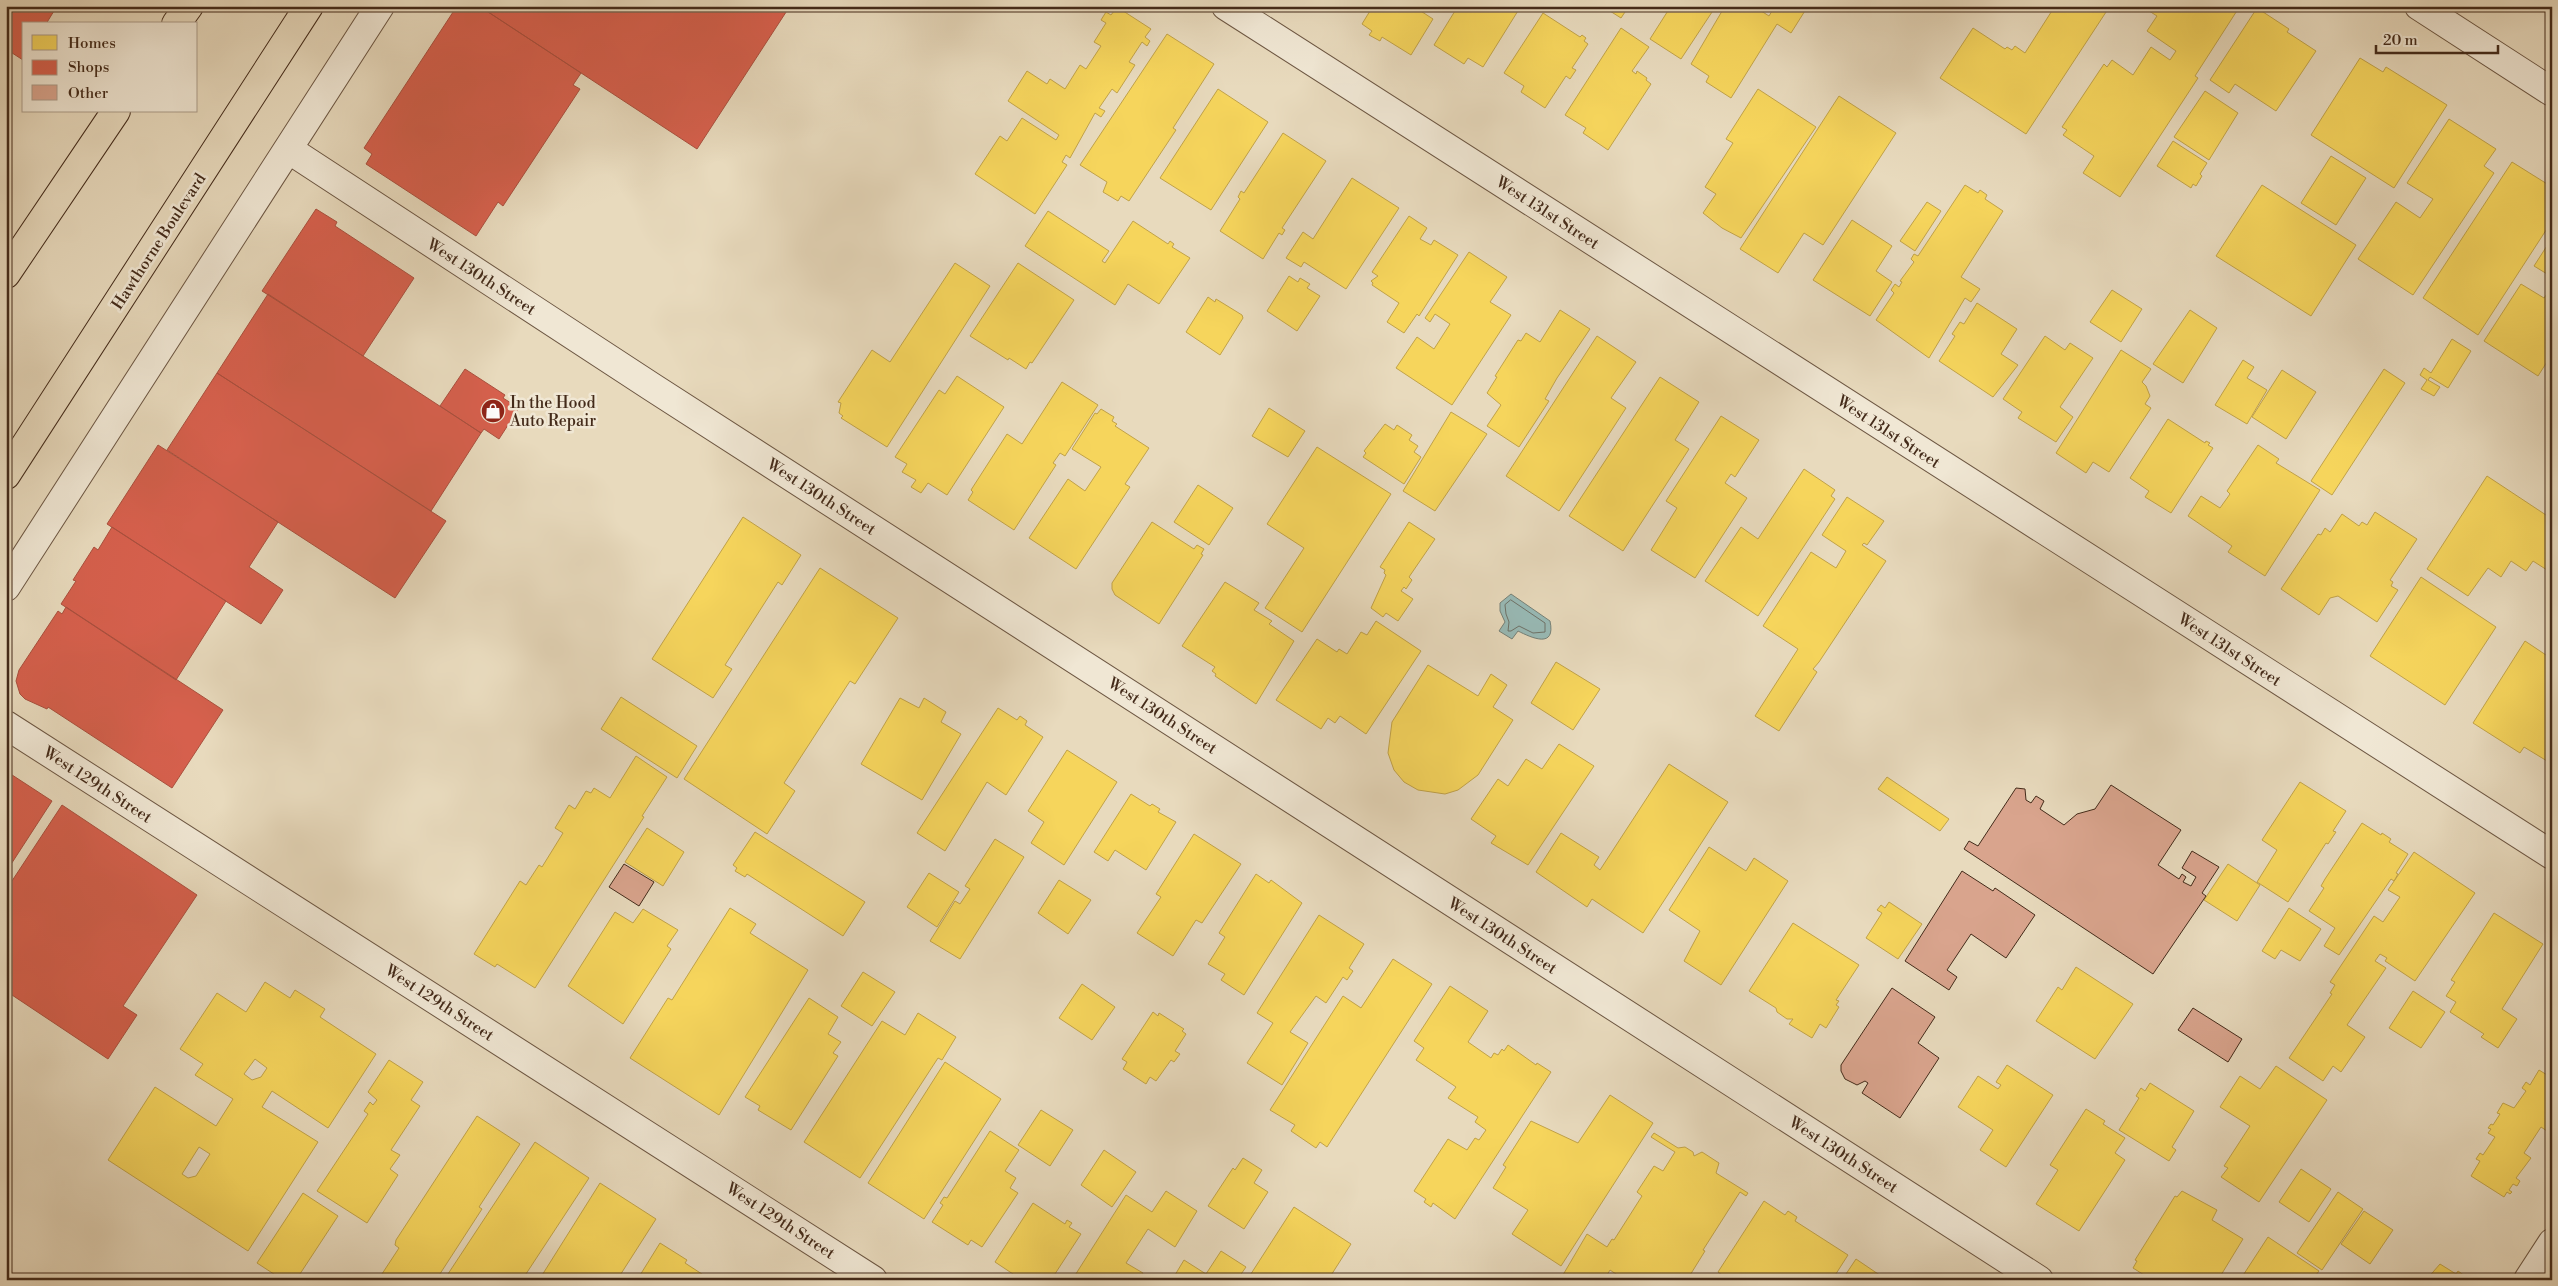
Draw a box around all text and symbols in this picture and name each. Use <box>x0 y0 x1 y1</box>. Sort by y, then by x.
legend <box>22 22 198 112</box>
scale bar <box>2376 22 2498 54</box>
text: 20 m <box>2383 31 2418 50</box>
text: Homes <box>68 34 116 53</box>
text: Shops <box>68 58 109 77</box>
text: Other <box>68 84 109 103</box>
street label: Hawthorne Boulevard <box>107 170 210 313</box>
street label: West 131st Street <box>1491 171 1603 254</box>
street label: West 130th Street <box>422 234 540 320</box>
street label: West 131st Street <box>1832 390 1944 473</box>
place label: In the Hood Auto Repair <box>509 393 596 431</box>
shop icon: In the Hood Auto Repair <box>480 398 506 424</box>
street label: West 130th Street <box>762 454 880 540</box>
street label: West 131st Street <box>2173 608 2285 691</box>
street label: West 130th Street <box>1103 673 1221 759</box>
street label: West 129th Street <box>38 742 156 828</box>
street label: West 130th Street <box>1443 893 1561 979</box>
street label: West 129th Street <box>380 960 498 1046</box>
street label: West 130th Street <box>1784 1112 1902 1198</box>
street label: West 129th Street <box>721 1178 839 1264</box>

